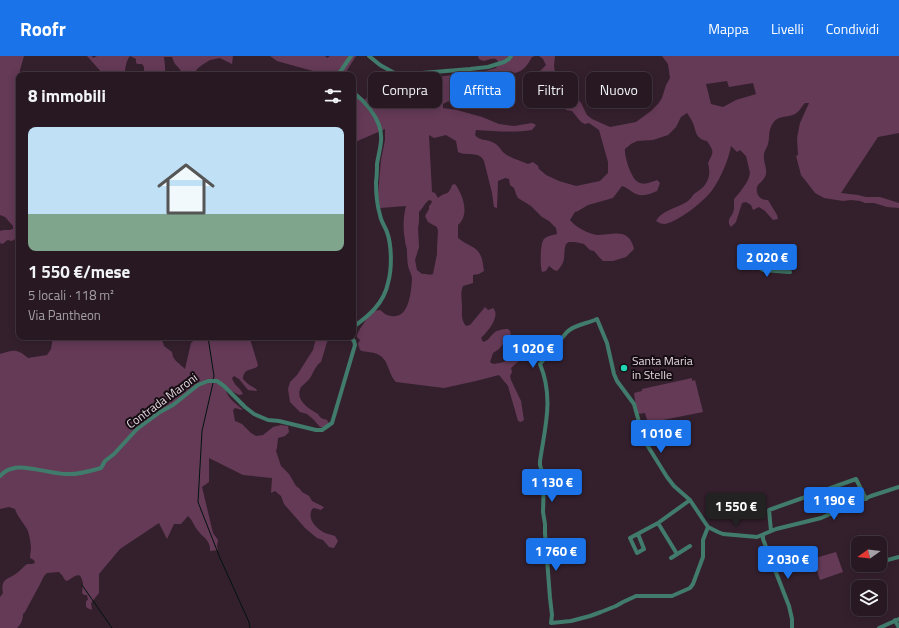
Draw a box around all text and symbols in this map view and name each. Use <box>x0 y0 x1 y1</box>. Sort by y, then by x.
text: Roofr <box>20 14 66 43</box>
text: Mappa <box>708 18 749 39</box>
text: Livelli <box>771 18 804 39</box>
text: Condividi <box>826 18 879 39</box>
chip: Compra <box>368 72 442 108</box>
chip: Affitta <box>450 72 515 108</box>
chip: Filtri <box>523 72 578 108</box>
chip: Nuovo <box>586 72 652 108</box>
text: 8 immobili <box>28 83 106 109</box>
icon: filters <box>322 85 344 107</box>
icon: home <box>150 153 222 225</box>
pin: 2 020 € <box>730 244 804 278</box>
text: 2 020 € <box>746 247 788 267</box>
text: 1 550 €/mese <box>28 259 130 285</box>
text: 5 locali · 118 m² <box>28 285 114 305</box>
text: Via Pantheon <box>28 305 101 325</box>
pin: 1 020 € <box>496 335 570 369</box>
text: 1 020 € <box>512 338 554 358</box>
place label: Santa Maria in Stelle <box>632 351 693 384</box>
marker: Santa Maria in Stelle <box>619 363 629 373</box>
street label: Contrada Maroni <box>122 368 201 433</box>
pin: 1 010 € <box>624 420 698 454</box>
text: 1 010 € <box>640 423 682 443</box>
pin: 1 130 € <box>515 469 589 503</box>
text: 1 130 € <box>531 472 573 492</box>
pin: 1 190 € <box>797 487 871 521</box>
text: 1 190 € <box>813 490 855 510</box>
pin: 1 550 € <box>699 493 773 527</box>
text: 1 550 € <box>715 496 757 516</box>
north arrow <box>851 536 887 572</box>
map controls <box>851 536 887 616</box>
pin: 1 760 € <box>519 538 593 572</box>
text: 1 760 € <box>535 541 577 561</box>
pin: 2 030 € <box>751 546 825 580</box>
text: 2 030 € <box>767 549 809 569</box>
button: layers <box>851 580 887 616</box>

